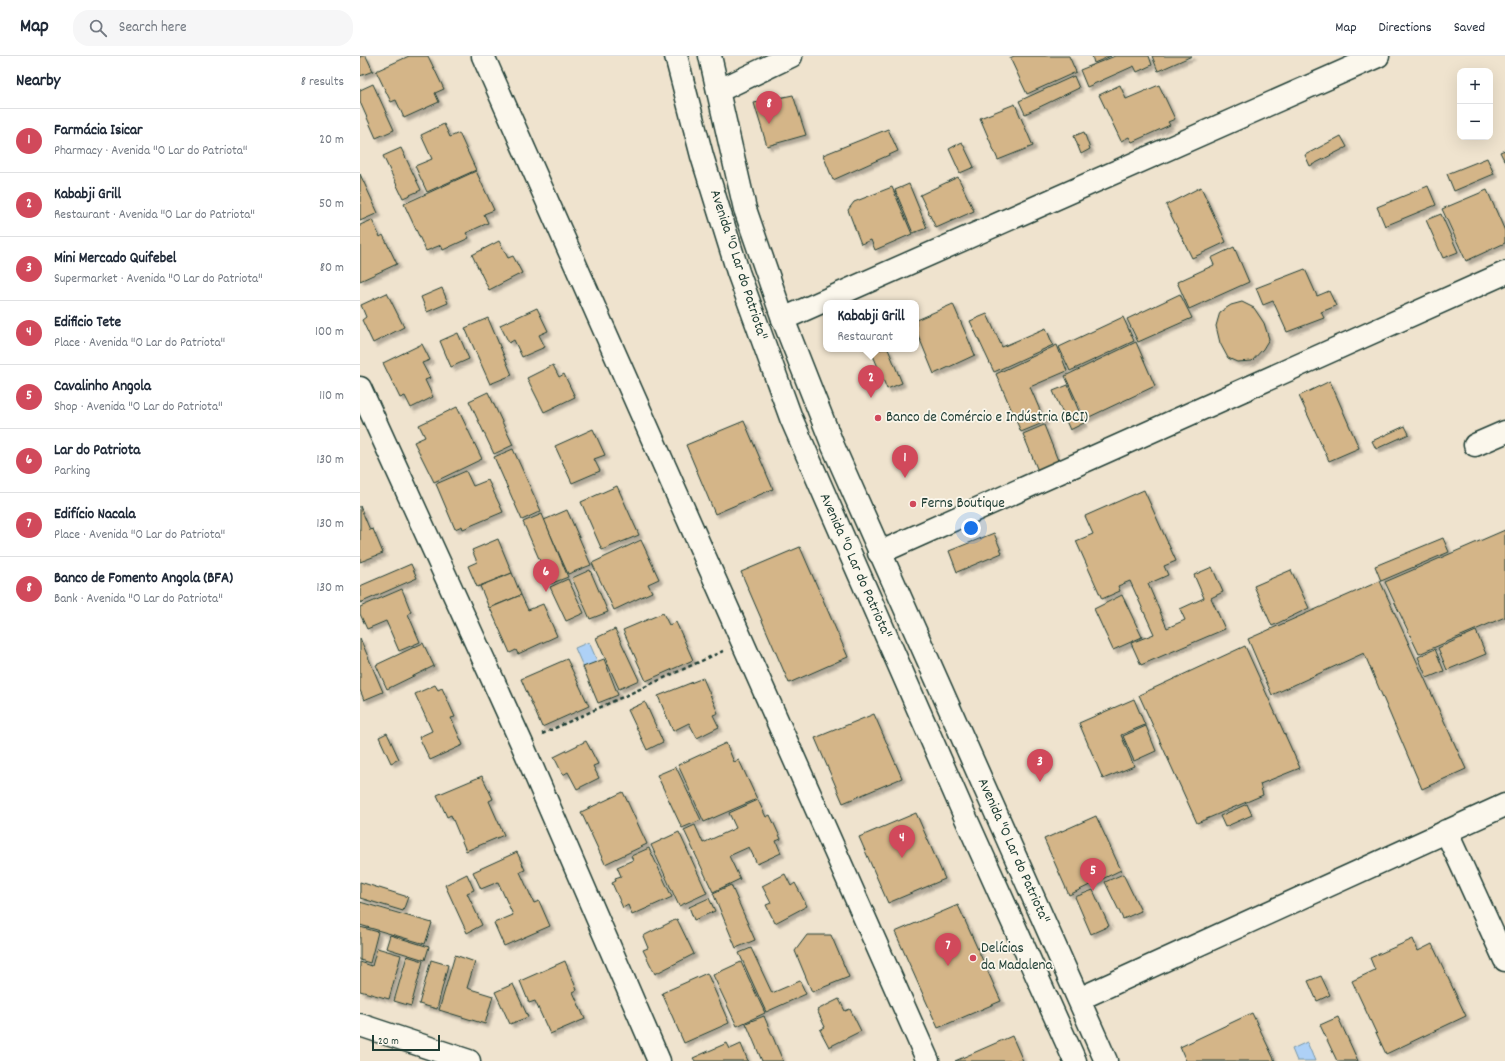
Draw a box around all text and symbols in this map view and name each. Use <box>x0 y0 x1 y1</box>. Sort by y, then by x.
search box <box>73 10 353 46</box>
text: Map <box>20 14 49 41</box>
icon: search <box>87 17 109 39</box>
text: Search here <box>119 17 187 39</box>
text: Map <box>1335 18 1357 38</box>
text: Directions <box>1379 18 1432 38</box>
text: Saved <box>1454 18 1485 38</box>
map controls <box>1457 68 1493 140</box>
button: + <box>1457 68 1493 104</box>
text: Nearby <box>16 70 60 94</box>
text: 8 results <box>301 73 344 92</box>
pin: 8 <box>756 91 782 124</box>
button: − <box>1457 104 1493 140</box>
text: Farmácia Isicar <box>54 120 143 142</box>
text: 1 <box>28 131 30 150</box>
text: 20 m <box>319 131 344 150</box>
text: Pharmacy · Avenida "O Lar do Patriota" <box>54 142 247 161</box>
text: Kababji Grill <box>54 184 121 206</box>
street label: Avenida "O Lar do Patriota" <box>703 187 773 343</box>
text: 2 <box>26 195 32 214</box>
text: 50 m <box>319 195 344 214</box>
text: Restaurant · Avenida "O Lar do Patriota" <box>54 206 255 225</box>
text: Mini Mercado Quifebel <box>54 248 176 270</box>
text: 3 <box>26 259 32 278</box>
text: 80 m <box>320 259 344 278</box>
text: Supermarket · Avenida "O Lar do Patriota" <box>54 270 263 289</box>
popup <box>823 300 919 352</box>
text: Kababji Grill <box>837 306 905 328</box>
text: Edificio Tete <box>54 312 121 334</box>
text: 4 <box>26 323 32 342</box>
text: 100 m <box>315 323 344 342</box>
text: Restaurant <box>837 328 893 347</box>
text: Place · Avenida "O Lar do Patriota" <box>54 334 225 353</box>
pin: 2 <box>858 365 884 398</box>
text: Cavalinho Angola <box>54 376 151 398</box>
text: 5 <box>26 387 32 406</box>
text: 110 m <box>319 387 344 406</box>
text: Shop · Avenida "O Lar do Patriota" <box>54 398 223 417</box>
place label: Banco de Comércio e Indústria (BCI) <box>886 407 1088 429</box>
marker: Banco de Comércio e Indústria (BCI) <box>873 413 883 423</box>
text: Lar do Patriota <box>54 440 140 462</box>
pin: 1 <box>892 445 918 478</box>
text: 6 <box>26 451 32 470</box>
text: 130 m <box>316 451 344 470</box>
text: Parking <box>54 462 90 481</box>
street label: Avenida "O Lar do Patriota" <box>813 490 897 642</box>
place label: Ferns Boutique <box>921 493 1005 515</box>
marker: Ferns Boutique <box>908 499 918 509</box>
text: Edifício Nacala <box>54 504 136 526</box>
text: 7 <box>27 515 31 534</box>
text: 130 m <box>316 515 344 534</box>
your location <box>961 518 981 538</box>
text: Place · Avenida "O Lar do Patriota" <box>54 526 225 545</box>
pin: 6 <box>533 559 559 592</box>
text: Banco de Fomento Angola (BFA) <box>54 568 233 590</box>
text: 8 <box>26 579 32 598</box>
text: 130 m <box>316 579 344 598</box>
text: Bank · Avenida "O Lar do Patriota" <box>54 590 223 609</box>
pin: 3 <box>1027 749 1053 782</box>
street label: Avenida "O Lar do Patriota" <box>971 775 1055 927</box>
pin: 4 <box>889 825 915 858</box>
pin: 5 <box>1080 858 1106 891</box>
pin: 7 <box>935 933 961 966</box>
place label: Delícias da Madalena <box>981 938 1054 977</box>
marker: Delícias da Madalena <box>968 953 978 963</box>
scale bar <box>372 1033 440 1052</box>
text: 20 m <box>378 1034 399 1050</box>

